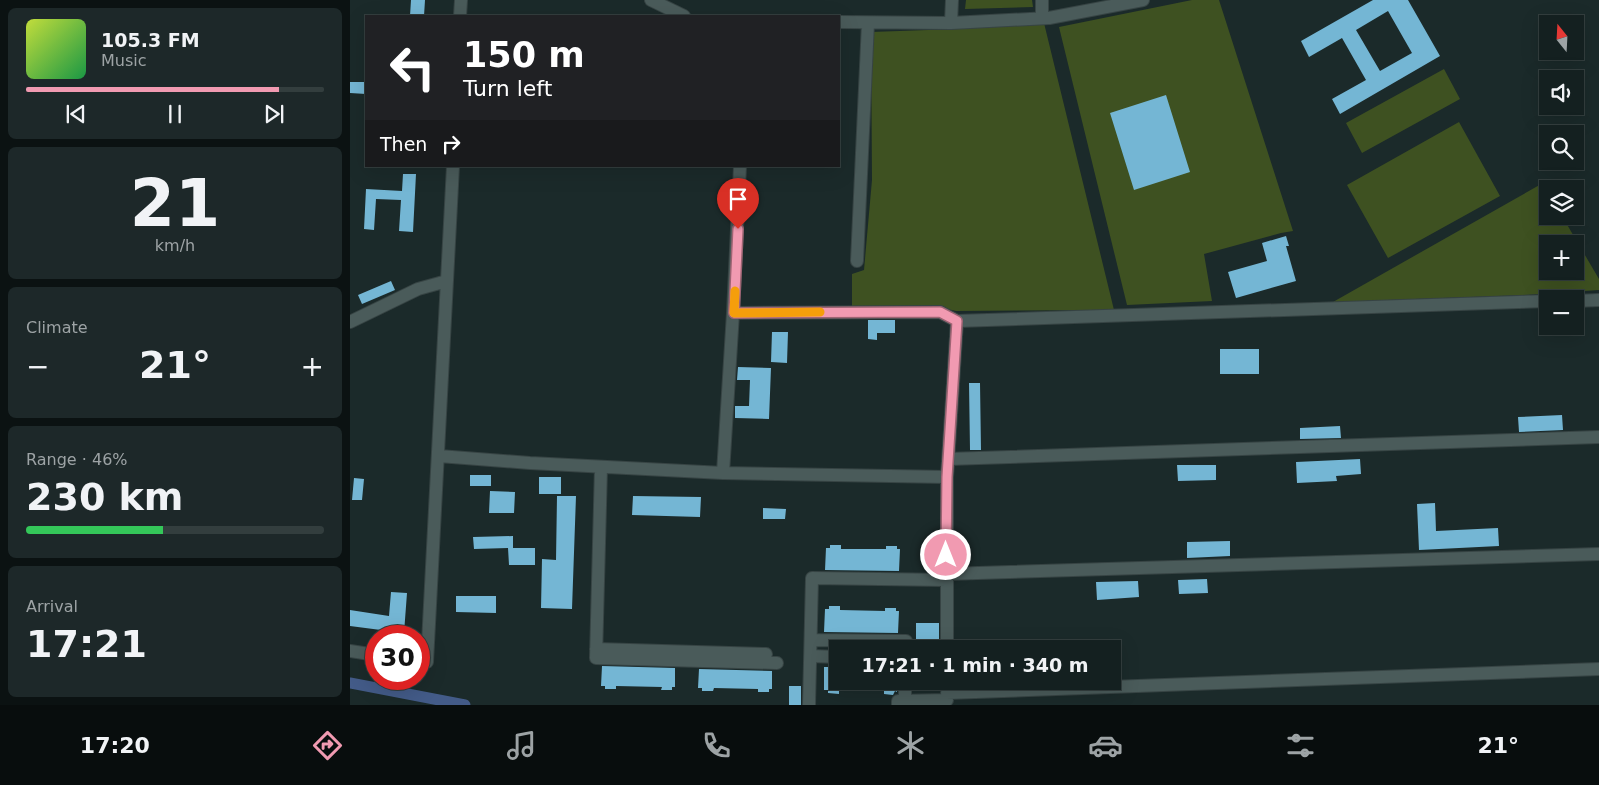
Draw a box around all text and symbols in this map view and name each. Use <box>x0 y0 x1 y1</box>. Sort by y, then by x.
north arrow <box>1539 15 1584 60</box>
map controls <box>1539 15 1584 335</box>
text: 105.3 FM <box>101 29 200 51</box>
icon: left <box>380 35 445 100</box>
text: 150 m <box>463 35 585 75</box>
text: Music <box>101 51 147 70</box>
button: sound <box>1539 70 1584 115</box>
text: Turn left <box>463 76 552 101</box>
icon: previous <box>62 100 90 128</box>
icon: pause <box>161 100 189 128</box>
icon: next <box>260 100 288 128</box>
button: search <box>1539 125 1584 170</box>
icon: right <box>437 130 465 158</box>
text: Then <box>380 133 427 155</box>
text: 21 <box>130 166 220 241</box>
pin <box>717 178 759 229</box>
button: layers <box>1539 180 1584 225</box>
icon: arrive <box>724 185 752 213</box>
button: + <box>1539 235 1584 280</box>
text: km/h <box>155 236 195 255</box>
button: − <box>1539 290 1584 335</box>
text: Climate <box>26 318 88 337</box>
text: 21° <box>139 343 211 387</box>
text: − <box>26 350 49 383</box>
text: + <box>301 350 324 383</box>
text: Range · 46% <box>26 450 128 469</box>
text: 230 km <box>26 475 183 519</box>
position arrow <box>919 528 971 580</box>
text: Arrival <box>26 597 78 616</box>
text: 17:21 <box>26 622 147 666</box>
speed limit sign: 30 <box>365 625 430 690</box>
text: 17:21 · 1 min · 340 m <box>861 654 1089 676</box>
icon: directions <box>310 728 345 763</box>
icon: music <box>504 728 539 763</box>
icon: phone <box>699 728 734 763</box>
icon: climate <box>893 728 928 763</box>
icon: car <box>1088 728 1123 763</box>
icon: filters <box>1283 728 1318 763</box>
text: 17:20 <box>80 733 150 758</box>
text: 21° <box>1477 733 1519 758</box>

